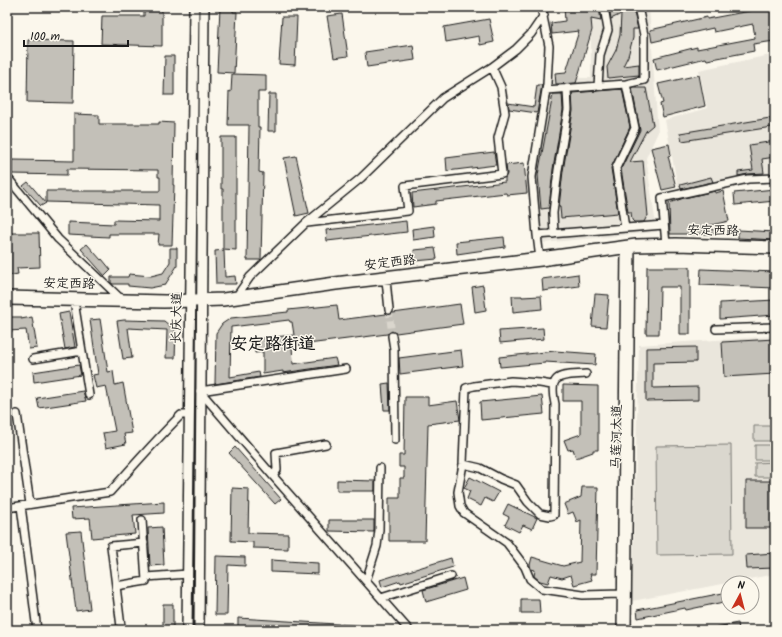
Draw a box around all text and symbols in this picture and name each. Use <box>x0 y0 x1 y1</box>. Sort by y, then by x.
scale bar <box>24 22 128 48</box>
text: 100 m <box>30 27 61 46</box>
street label: 安定西路 <box>687 220 739 242</box>
street label: 安定西路 <box>363 249 417 277</box>
street label: 安定西路 <box>43 273 95 295</box>
street label: 长庆大道 <box>166 292 188 344</box>
district label: 安定路街道 <box>231 331 316 358</box>
street label: 马莲河大道 <box>606 404 628 470</box>
north arrow <box>720 575 760 615</box>
text: N <box>737 577 746 595</box>

